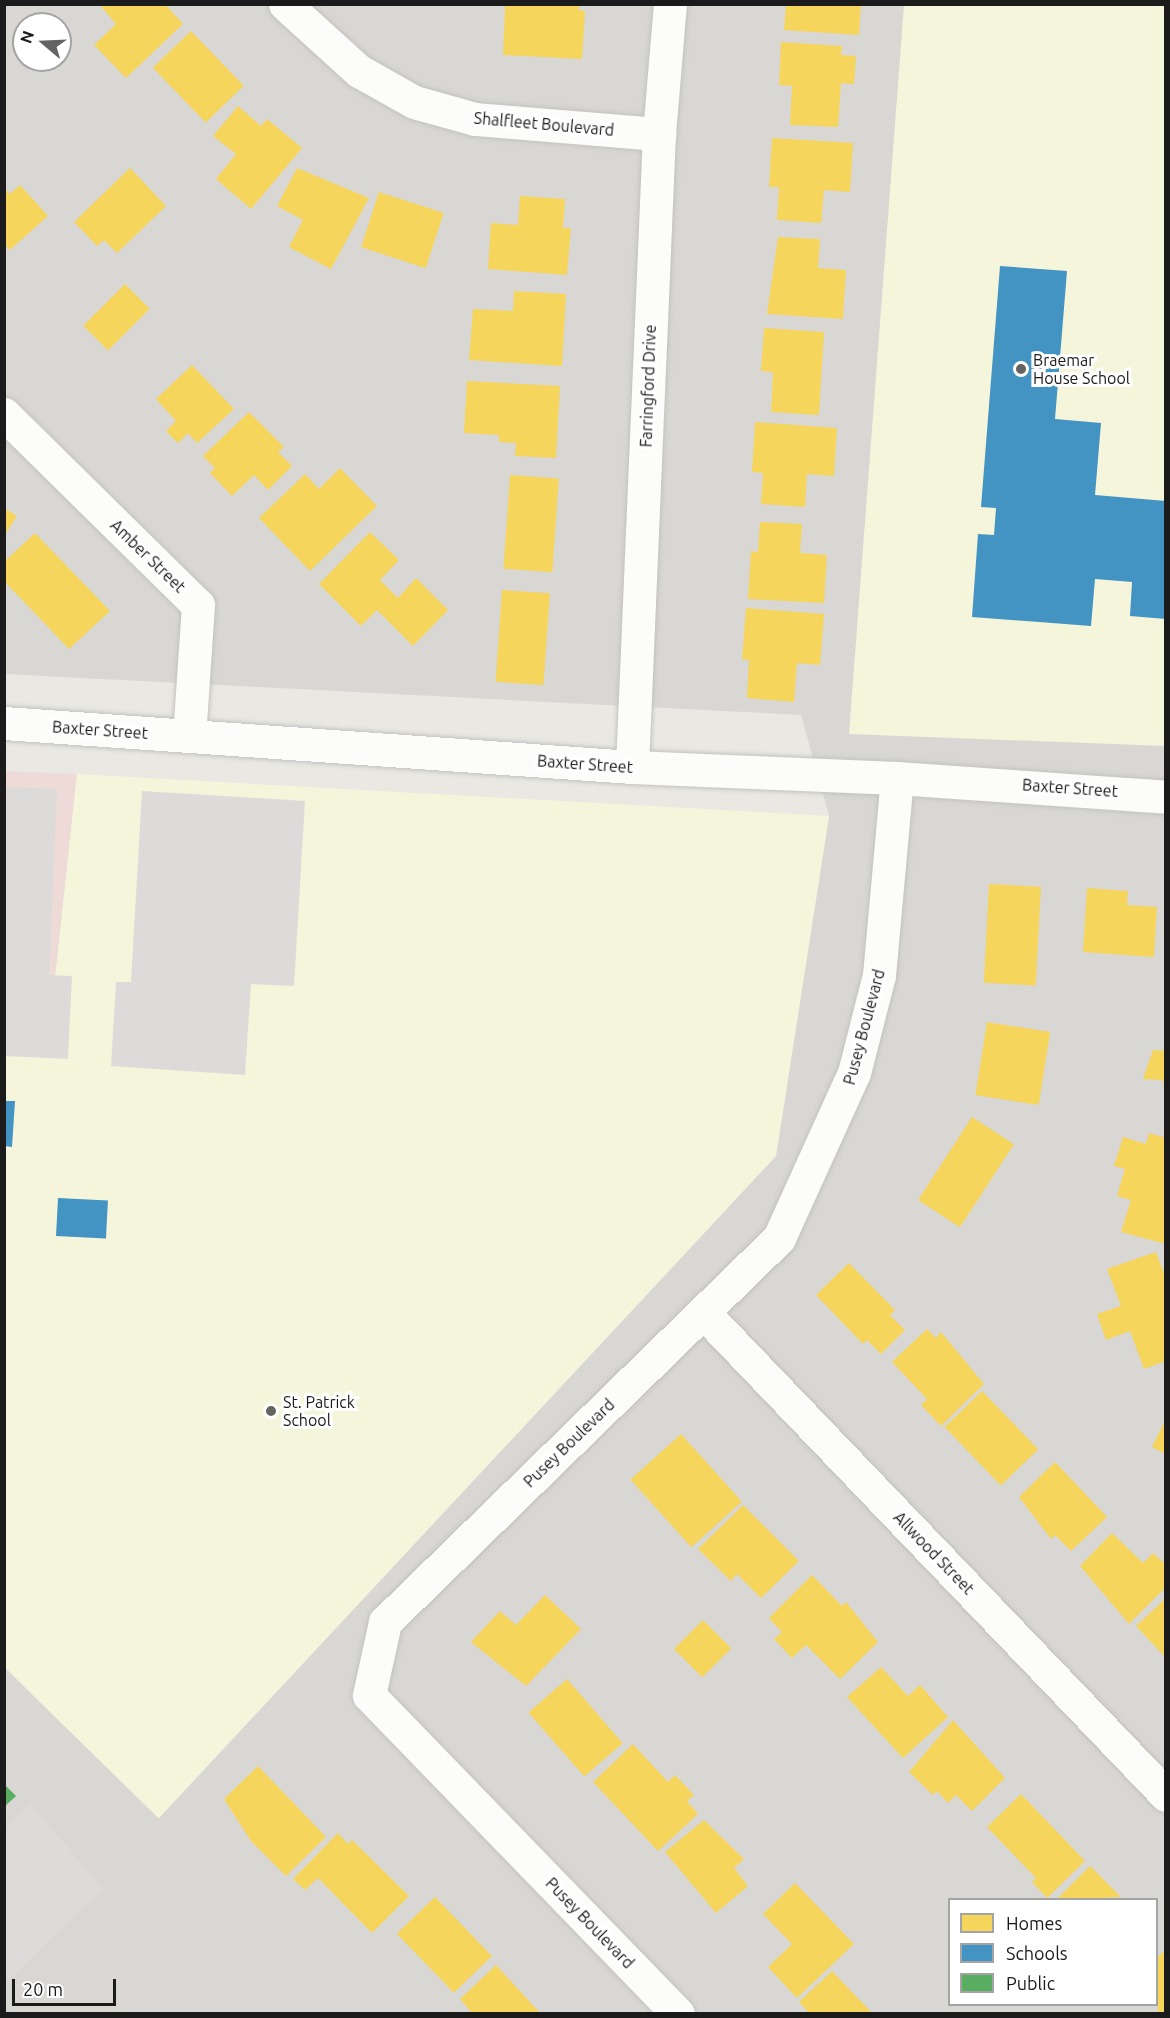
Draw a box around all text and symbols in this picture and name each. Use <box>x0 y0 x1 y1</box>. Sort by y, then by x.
north arrow <box>12 12 72 72</box>
text: N <box>16 28 37 45</box>
street label: Shalfleet Boulevard <box>473 108 615 140</box>
street label: Farringford Drive <box>636 324 660 448</box>
place label: Braemar House School <box>1033 350 1130 388</box>
marker: Braemar House School <box>1014 362 1028 376</box>
street label: Amber Street <box>107 515 189 597</box>
street label: Baxter Street <box>51 717 149 743</box>
street label: Baxter Street <box>536 751 634 777</box>
street label: Baxter Street <box>1021 775 1119 801</box>
street label: Pusey Boulevard <box>839 967 889 1087</box>
place label: St. Patrick School <box>283 1392 355 1430</box>
street label: Pusey Boulevard <box>520 1395 618 1491</box>
marker: St. Patrick School <box>264 1404 278 1418</box>
street label: Allwood Street <box>890 1508 978 1598</box>
street label: Pusey Boulevard <box>542 1874 638 1972</box>
legend <box>948 1898 1158 2006</box>
text: Homes <box>1006 1913 1062 1933</box>
text: Schools <box>1006 1943 1068 1963</box>
scale bar <box>15 1967 118 2005</box>
text: Public <box>1006 1973 1055 1993</box>
text: 20 m <box>23 1979 63 1999</box>

